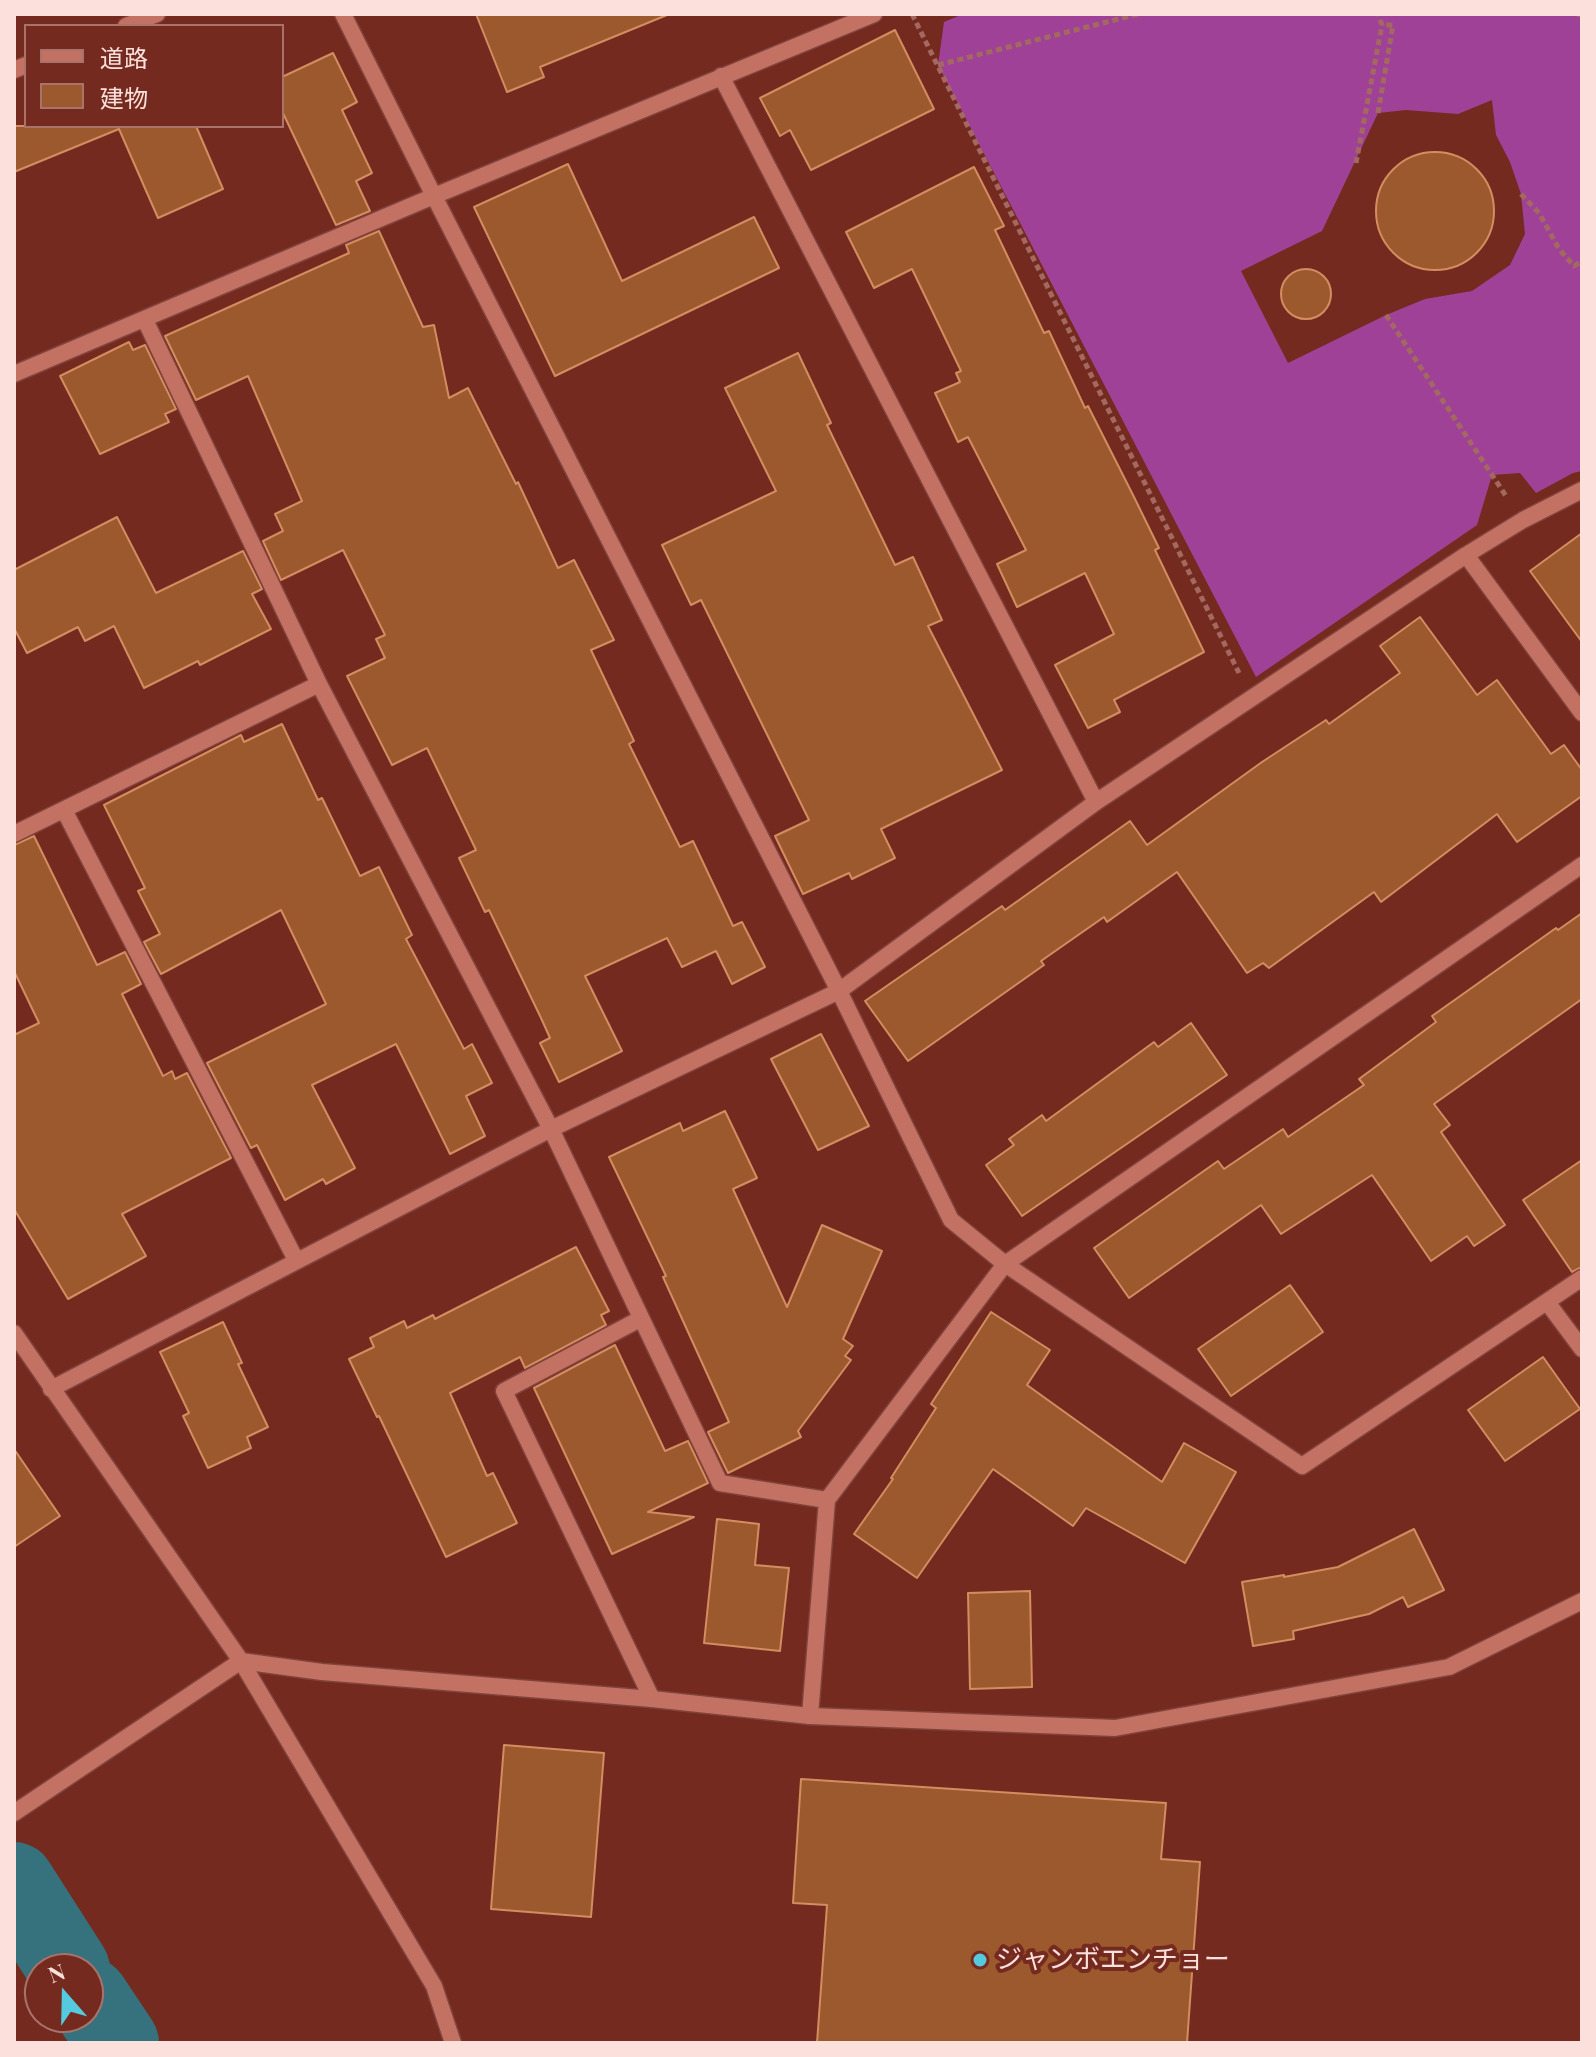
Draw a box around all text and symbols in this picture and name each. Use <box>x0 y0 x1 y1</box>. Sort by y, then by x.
legend <box>24 24 284 128</box>
text: 道路 <box>100 41 148 73</box>
text: 建物 <box>100 81 148 113</box>
place label: ジャンボエンチョー <box>996 1944 1230 1976</box>
marker: ジャンボエンチョー <box>971 1951 989 1969</box>
north arrow <box>24 1953 104 2033</box>
text: N <box>44 1956 69 1989</box>

